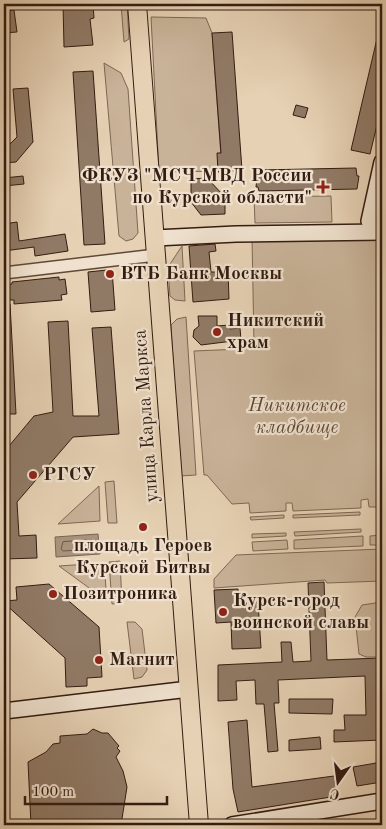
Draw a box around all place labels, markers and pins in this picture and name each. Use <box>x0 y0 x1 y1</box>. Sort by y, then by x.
place label: ФКУЗ "МСЧ МВД России по Курской области" <box>82 167 312 208</box>
marker: ФКУЗ "МСЧ МВД России по Курской области" <box>316 180 330 194</box>
place label: ВТБ Банк Москвы <box>120 265 282 284</box>
marker: ВТБ Банк Москвы <box>104 268 116 280</box>
place label: Никитский храм <box>227 312 324 353</box>
marker: Никитский храм <box>211 326 223 338</box>
place label: РГСУ <box>43 466 96 485</box>
marker: РГСУ <box>27 469 39 481</box>
marker: площадь Героев Курской Битвы <box>137 521 149 533</box>
place label: площадь Героев Курской Битвы <box>74 537 212 578</box>
place label: Позитроника <box>63 585 178 604</box>
marker: Позитроника <box>47 588 59 600</box>
place label: Курск-город воинской славы <box>233 592 369 633</box>
marker: Курск-город воинской славы <box>217 606 229 618</box>
place label: Магнит <box>109 651 175 670</box>
marker: Магнит <box>93 654 105 666</box>

